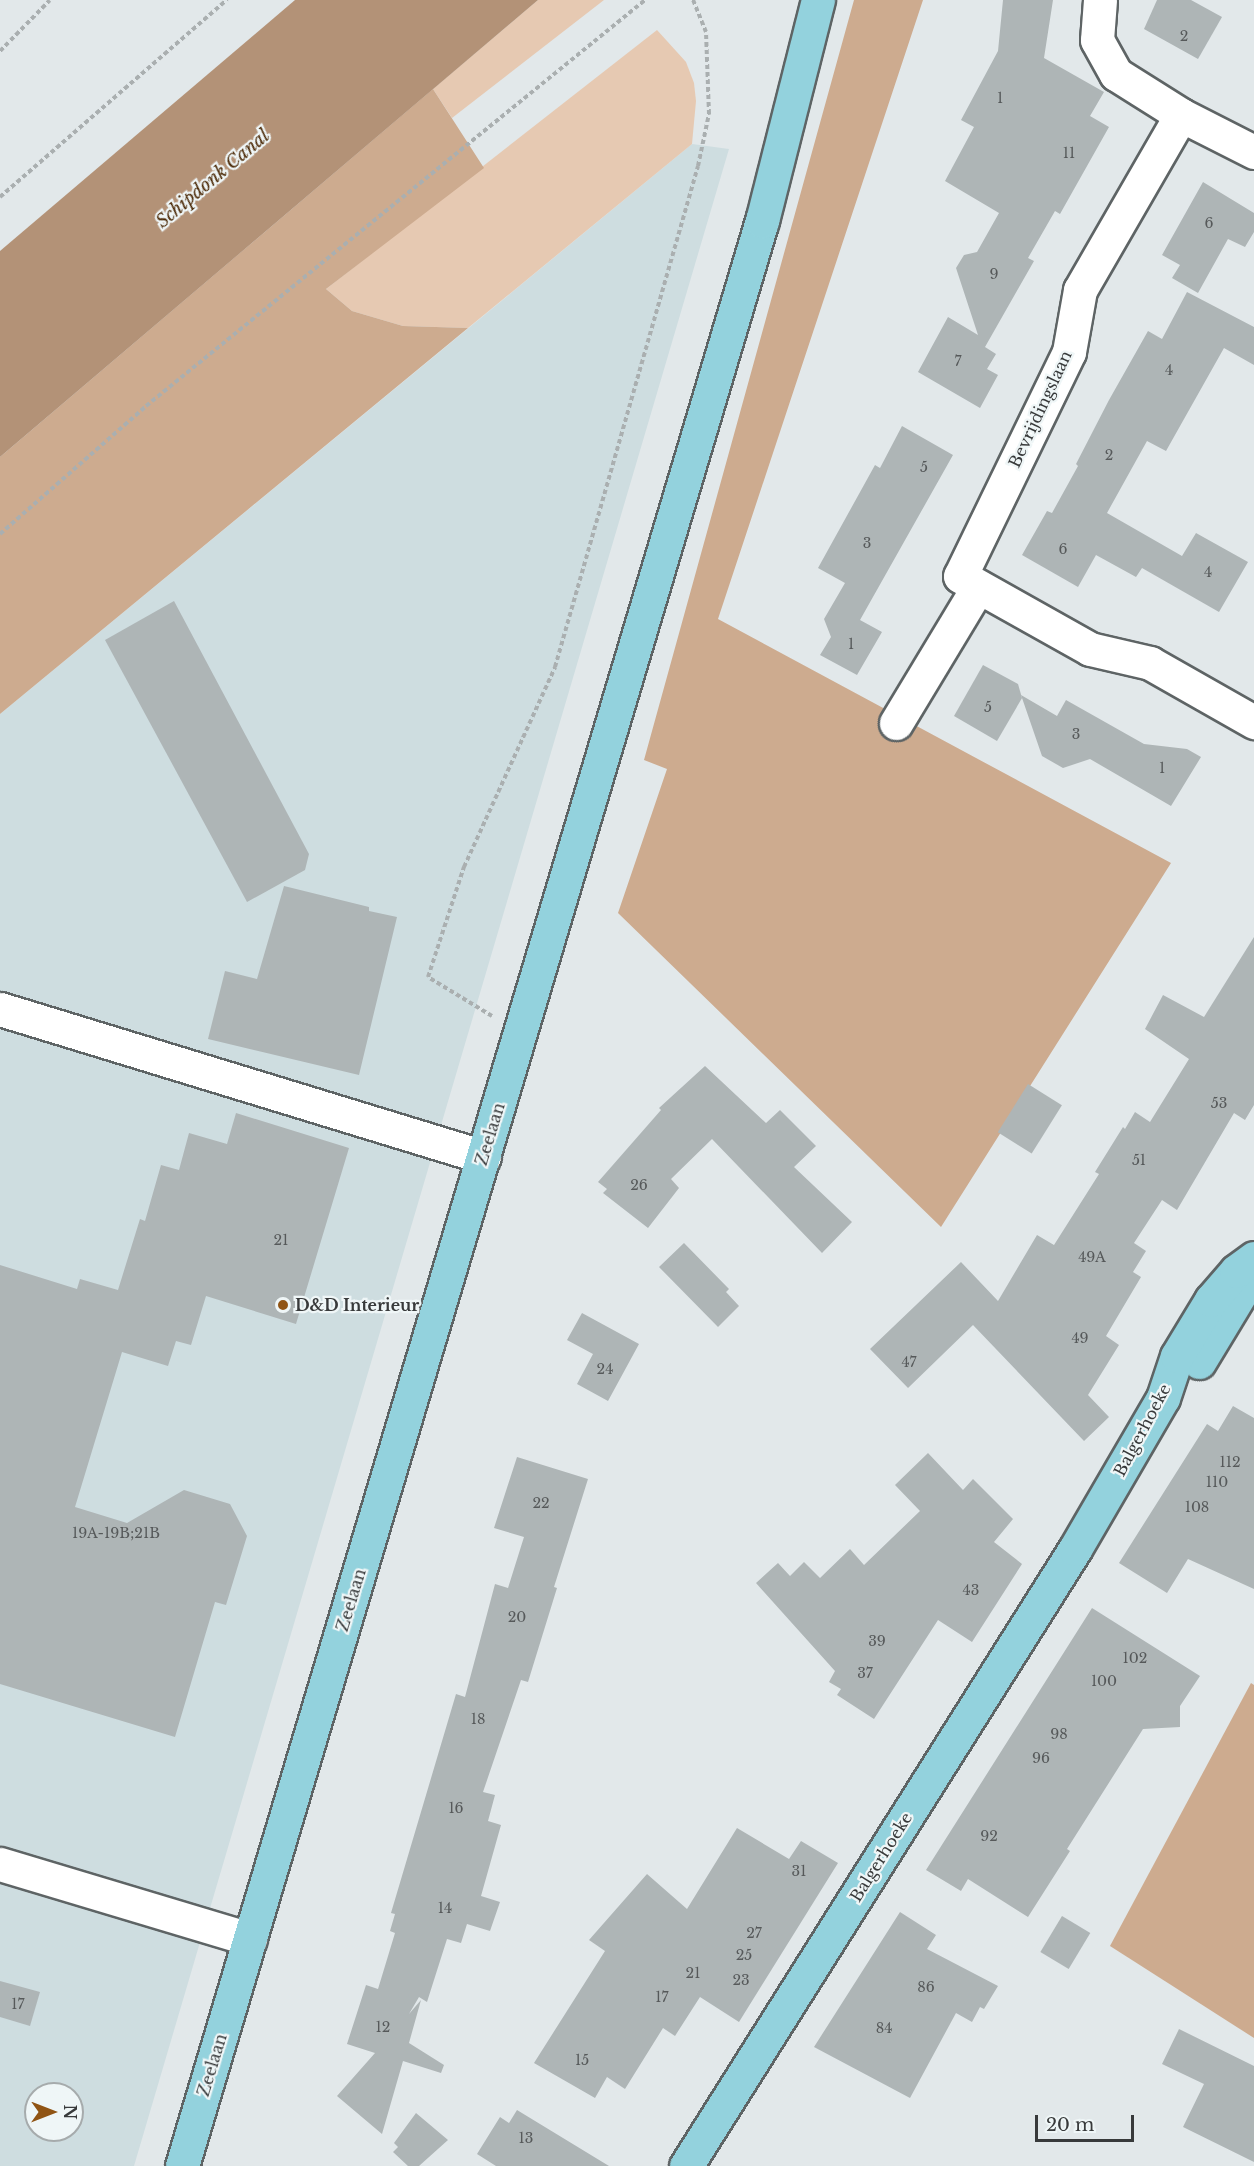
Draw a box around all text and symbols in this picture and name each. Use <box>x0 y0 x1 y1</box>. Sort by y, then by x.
house number: 2 <box>1180 28 1188 44</box>
house number: 1 <box>997 90 1003 106</box>
water label: Schipdonk Canal <box>152 125 274 233</box>
house number: 11 <box>1063 145 1075 161</box>
house number: 6 <box>1204 215 1214 231</box>
house number: 9 <box>989 266 999 282</box>
street label: Bevrijdingslaan <box>1004 347 1076 471</box>
house number: 7 <box>954 353 962 369</box>
house number: 4 <box>1165 362 1173 378</box>
house number: 2 <box>1105 447 1113 463</box>
house number: 5 <box>920 459 928 475</box>
house number: 3 <box>863 535 871 551</box>
house number: 6 <box>1058 541 1068 557</box>
house number: 4 <box>1204 564 1212 580</box>
house number: 1 <box>848 636 854 652</box>
house number: 5 <box>984 699 992 715</box>
house number: 3 <box>1072 726 1080 742</box>
house number: 1 <box>1159 760 1165 776</box>
house number: 53 <box>1211 1095 1227 1111</box>
street label: Zeelaan <box>471 1100 509 1168</box>
house number: 51 <box>1132 1152 1146 1168</box>
house number: 26 <box>630 1177 648 1193</box>
house number: 21 <box>274 1232 288 1248</box>
house number: 49A <box>1078 1249 1106 1265</box>
place label: D&D Interieur <box>295 1295 419 1315</box>
marker: D&D Interieur <box>276 1298 290 1312</box>
house number: 49 <box>1071 1330 1089 1346</box>
house number: 47 <box>901 1354 917 1370</box>
house number: 24 <box>597 1361 613 1377</box>
street label: Balgerhoeke <box>1110 1381 1174 1479</box>
house number: 112 <box>1219 1454 1241 1470</box>
house number: 110 <box>1206 1474 1228 1490</box>
house number: 22 <box>532 1495 550 1511</box>
house number: 108 <box>1185 1499 1209 1515</box>
house number: 19A-19B;21B <box>72 1525 160 1541</box>
street label: Zeelaan <box>332 1566 370 1634</box>
house number: 43 <box>963 1582 979 1598</box>
house number: 20 <box>508 1609 526 1625</box>
house number: 39 <box>868 1633 886 1649</box>
house number: 102 <box>1123 1650 1147 1666</box>
house number: 37 <box>857 1665 873 1681</box>
house number: 100 <box>1091 1673 1117 1689</box>
house number: 18 <box>471 1711 485 1727</box>
house number: 98 <box>1050 1726 1068 1742</box>
house number: 96 <box>1032 1750 1050 1766</box>
house number: 16 <box>448 1800 464 1816</box>
street label: Balgerhoeke <box>846 1809 916 1905</box>
house number: 92 <box>980 1828 998 1844</box>
house number: 31 <box>792 1863 806 1879</box>
house number: 14 <box>438 1900 452 1916</box>
house number: 27 <box>746 1925 762 1941</box>
house number: 25 <box>736 1947 752 1963</box>
house number: 21 <box>686 1965 700 1981</box>
house number: 23 <box>732 1972 750 1988</box>
house number: 86 <box>917 1979 935 1995</box>
house number: 17 <box>655 1989 669 2005</box>
house number: 17 <box>11 1996 25 2012</box>
house number: 12 <box>376 2019 390 2035</box>
house number: 84 <box>876 2020 892 2036</box>
street label: Zeelaan <box>193 2031 231 2099</box>
house number: 15 <box>575 2052 589 2068</box>
north arrow <box>24 2082 84 2142</box>
scale bar <box>1038 2103 1137 2141</box>
text: N <box>60 2104 80 2120</box>
text: 20 m <box>1046 2114 1094 2136</box>
house number: 13 <box>519 2130 533 2146</box>

